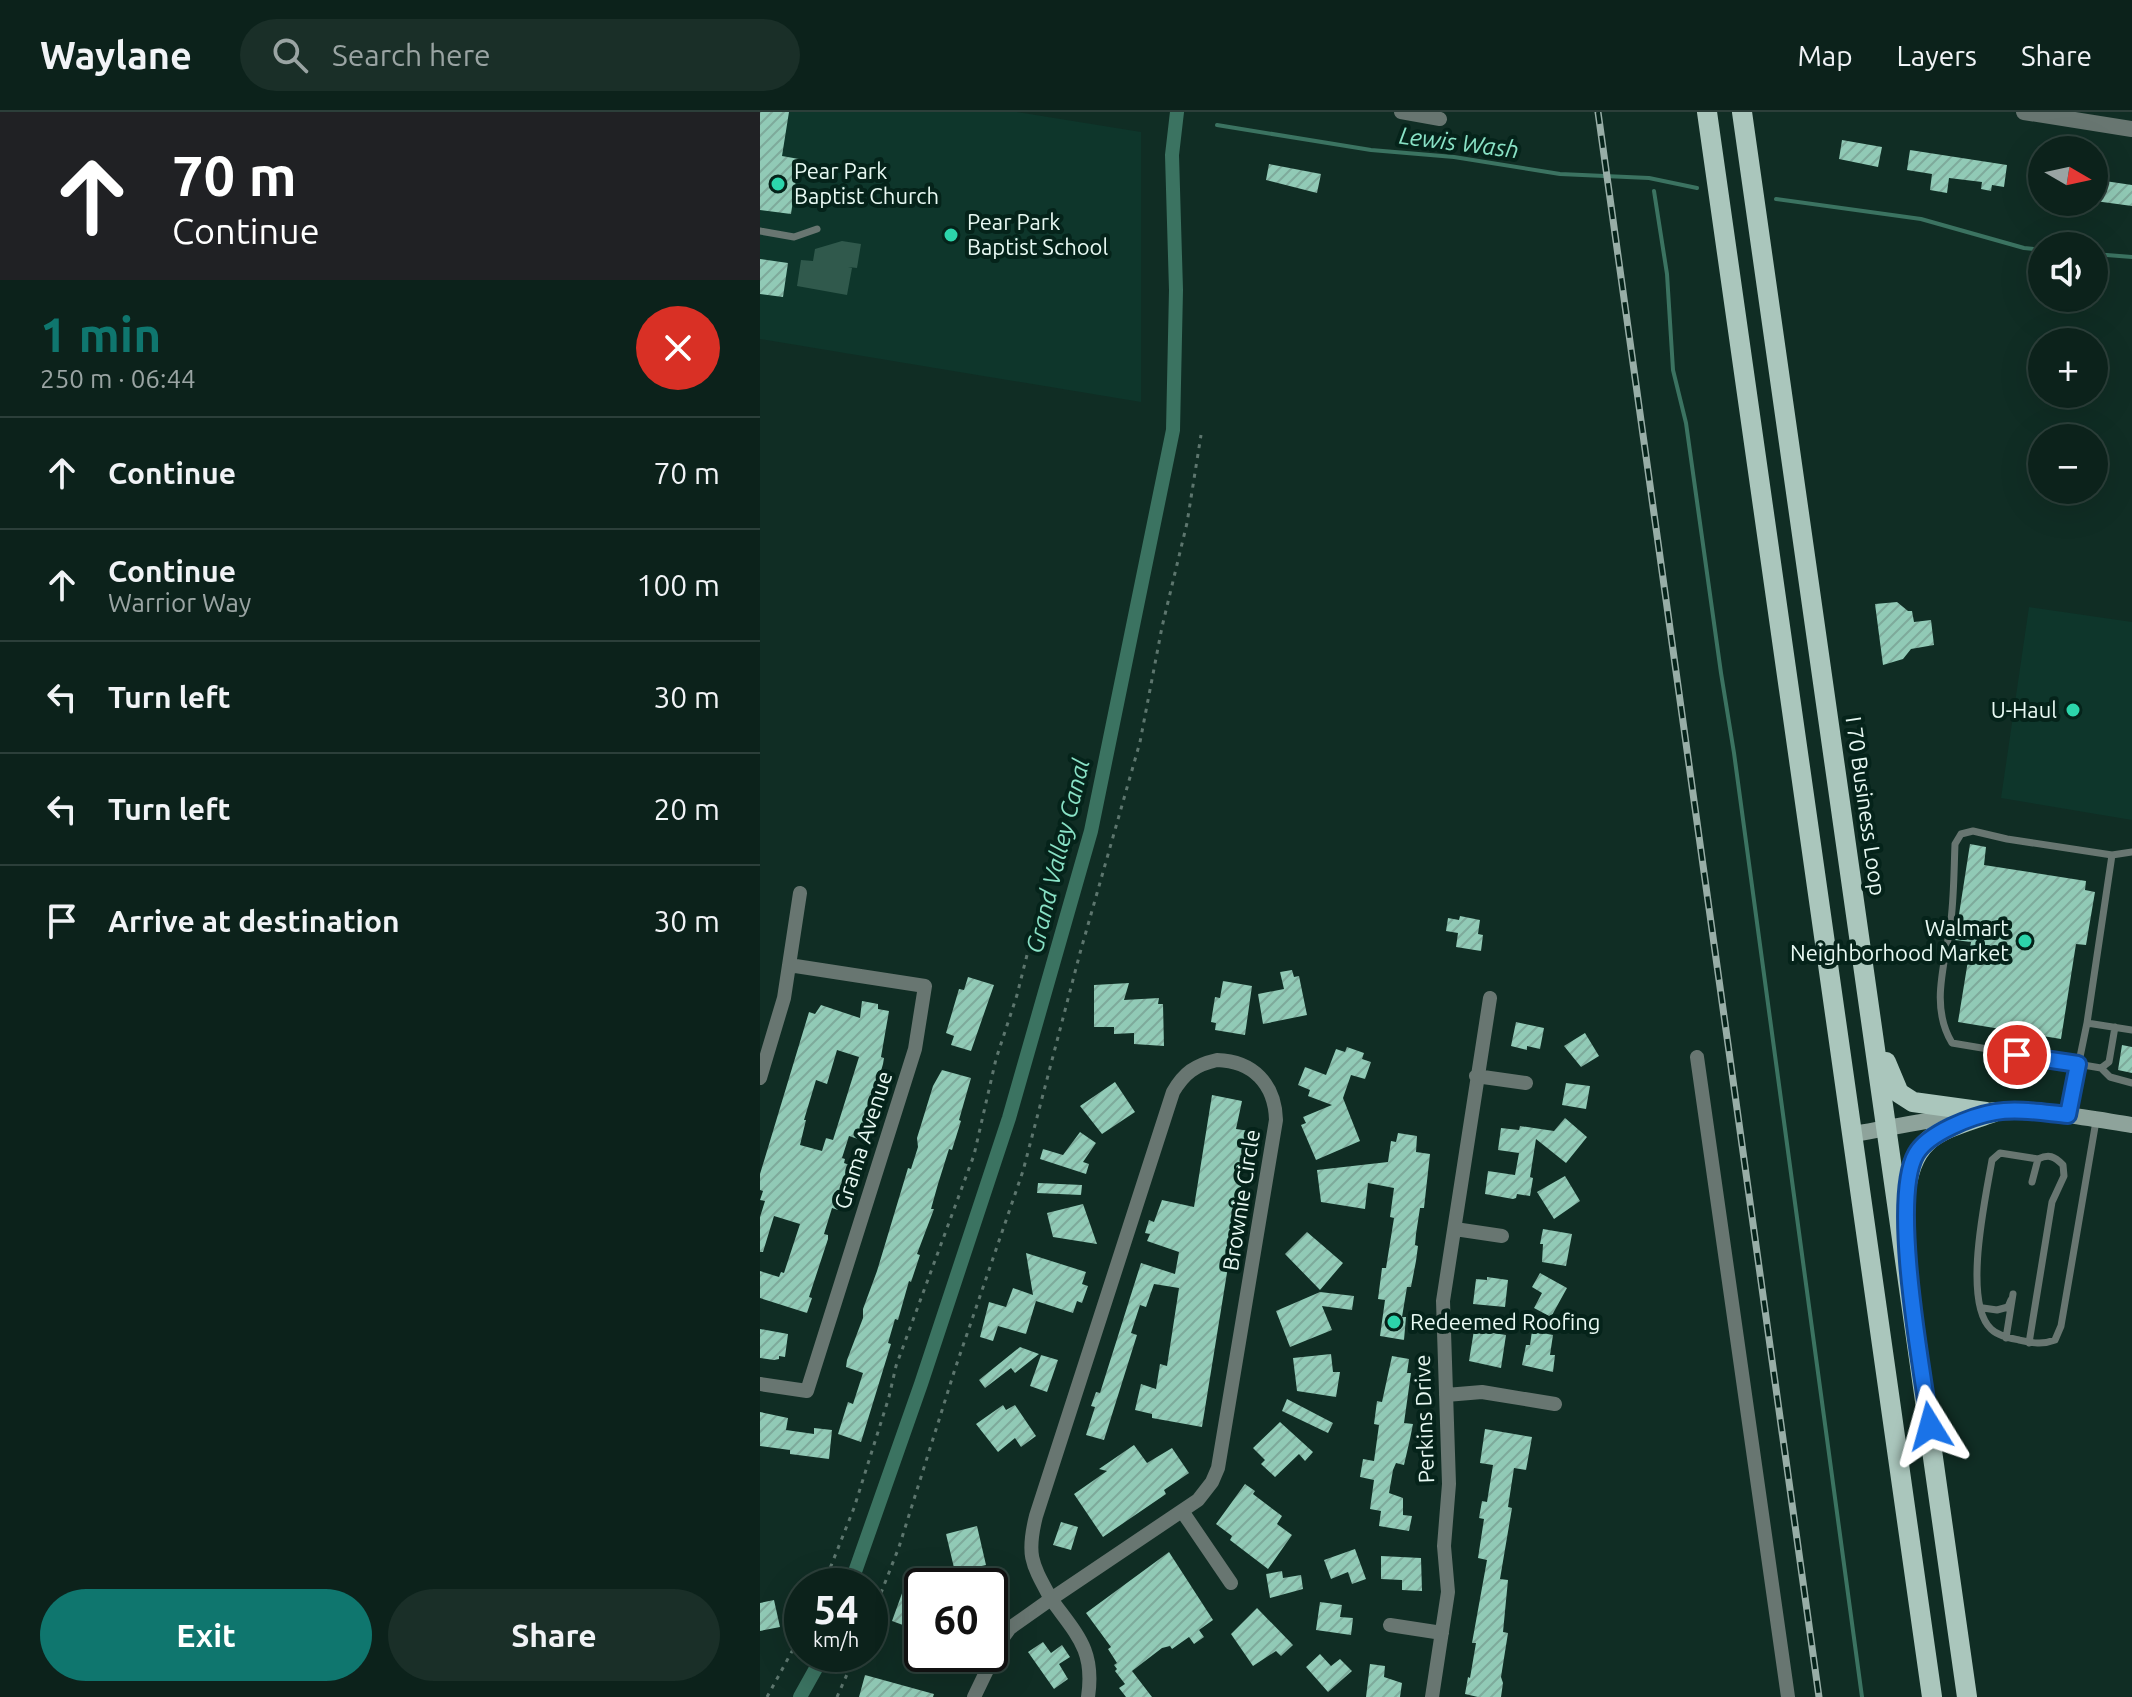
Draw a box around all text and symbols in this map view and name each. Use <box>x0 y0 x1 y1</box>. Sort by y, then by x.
search box <box>240 19 800 91</box>
icon: search <box>268 33 312 77</box>
text: Waylane <box>40 34 192 76</box>
text: Search here <box>332 38 491 72</box>
text: Map <box>1797 40 1853 71</box>
text: Layers <box>1897 40 1977 71</box>
text: Share <box>2021 40 2092 71</box>
water label: Lewis Wash <box>1398 122 1521 163</box>
north arrow <box>2028 136 2108 216</box>
map controls <box>2028 136 2108 504</box>
icon: ahead <box>40 144 144 248</box>
text: 70 m <box>172 144 297 207</box>
place label: Pear Park Baptist Church <box>794 158 939 208</box>
marker: Pear Park Baptist Church <box>769 175 787 193</box>
place label: Pear Park Baptist School <box>967 209 1108 259</box>
text: Continue <box>172 210 320 251</box>
marker: Pear Park Baptist School <box>942 226 960 244</box>
button: sound <box>2028 232 2108 312</box>
button: close <box>636 306 720 390</box>
text: 1 min <box>40 307 161 361</box>
button: + <box>2028 328 2108 408</box>
text: 250 m · 06:44 <box>40 364 196 393</box>
button: − <box>2028 424 2108 504</box>
icon: ahead <box>40 451 84 495</box>
text: Continue <box>108 456 236 490</box>
text: 70 m <box>653 456 720 490</box>
text: Continue <box>108 554 236 588</box>
icon: ahead <box>40 563 84 607</box>
text: 100 m <box>636 568 720 602</box>
text: Warrior Way <box>108 588 251 617</box>
icon: left <box>40 675 84 719</box>
text: Turn left <box>108 680 230 714</box>
text: 30 m <box>653 680 720 714</box>
place label: U-Haul <box>1991 697 2057 722</box>
marker: U-Haul <box>2064 701 2082 719</box>
street label: I 70 Business Loop <box>1842 715 1891 897</box>
water label: Grand Valley Canal <box>1020 756 1095 956</box>
icon: left <box>40 787 84 831</box>
text: Turn left <box>108 792 230 826</box>
text: 20 m <box>653 792 720 826</box>
icon: arrive <box>40 899 84 943</box>
text: Arrive at destination <box>108 904 400 938</box>
text: 30 m <box>653 904 720 938</box>
place label: Walmart Neighborhood Market <box>1790 915 2009 965</box>
marker: Walmart Neighborhood Market <box>2016 932 2034 950</box>
pin <box>1983 1021 2051 1089</box>
icon: arrive <box>1995 1033 2039 1077</box>
street label: Grama Avenue <box>828 1068 897 1212</box>
street label: Brownie Circle <box>1217 1128 1264 1272</box>
place label: Redeemed Roofing <box>1410 1309 1600 1334</box>
marker: Redeemed Roofing <box>1385 1313 1403 1331</box>
street label: Perkins Drive <box>1409 1354 1438 1484</box>
position arrow <box>1888 1384 1972 1468</box>
speed limit sign: 60 <box>904 1568 1008 1672</box>
text: 54 <box>813 1587 859 1632</box>
button: Exit <box>40 1589 372 1681</box>
button: Share <box>388 1589 720 1681</box>
text: km/h <box>813 1628 859 1651</box>

